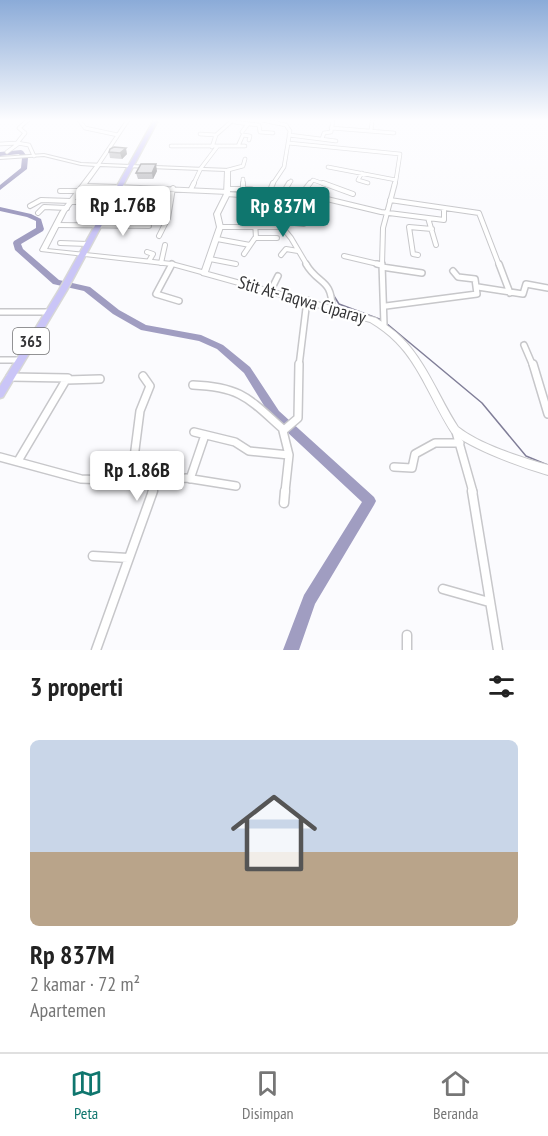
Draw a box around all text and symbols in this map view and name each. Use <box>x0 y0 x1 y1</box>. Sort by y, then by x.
pin: Rp 1.76B <box>61 186 185 237</box>
pin: Rp 837M <box>228 187 338 238</box>
text: Rp 1.76B <box>90 192 156 218</box>
text: Rp 837M <box>250 193 316 219</box>
street label: Stit At-Taqwa Ciparay <box>236 270 369 329</box>
road number: 365 <box>13 328 49 354</box>
pin: Rp 1.86B <box>75 451 199 502</box>
text: Rp 1.86B <box>104 457 170 483</box>
text: 3 properti <box>30 670 123 703</box>
icon: filters <box>485 670 518 703</box>
icon: home <box>220 779 328 887</box>
text: Rp 837M <box>30 938 115 971</box>
text: 2 kamar · 72 m² <box>30 971 140 997</box>
text: Apartemen <box>30 997 106 1023</box>
tab: Peta <box>70 1067 103 1123</box>
tab: Disimpan <box>242 1067 294 1123</box>
tab: Beranda <box>433 1067 478 1123</box>

